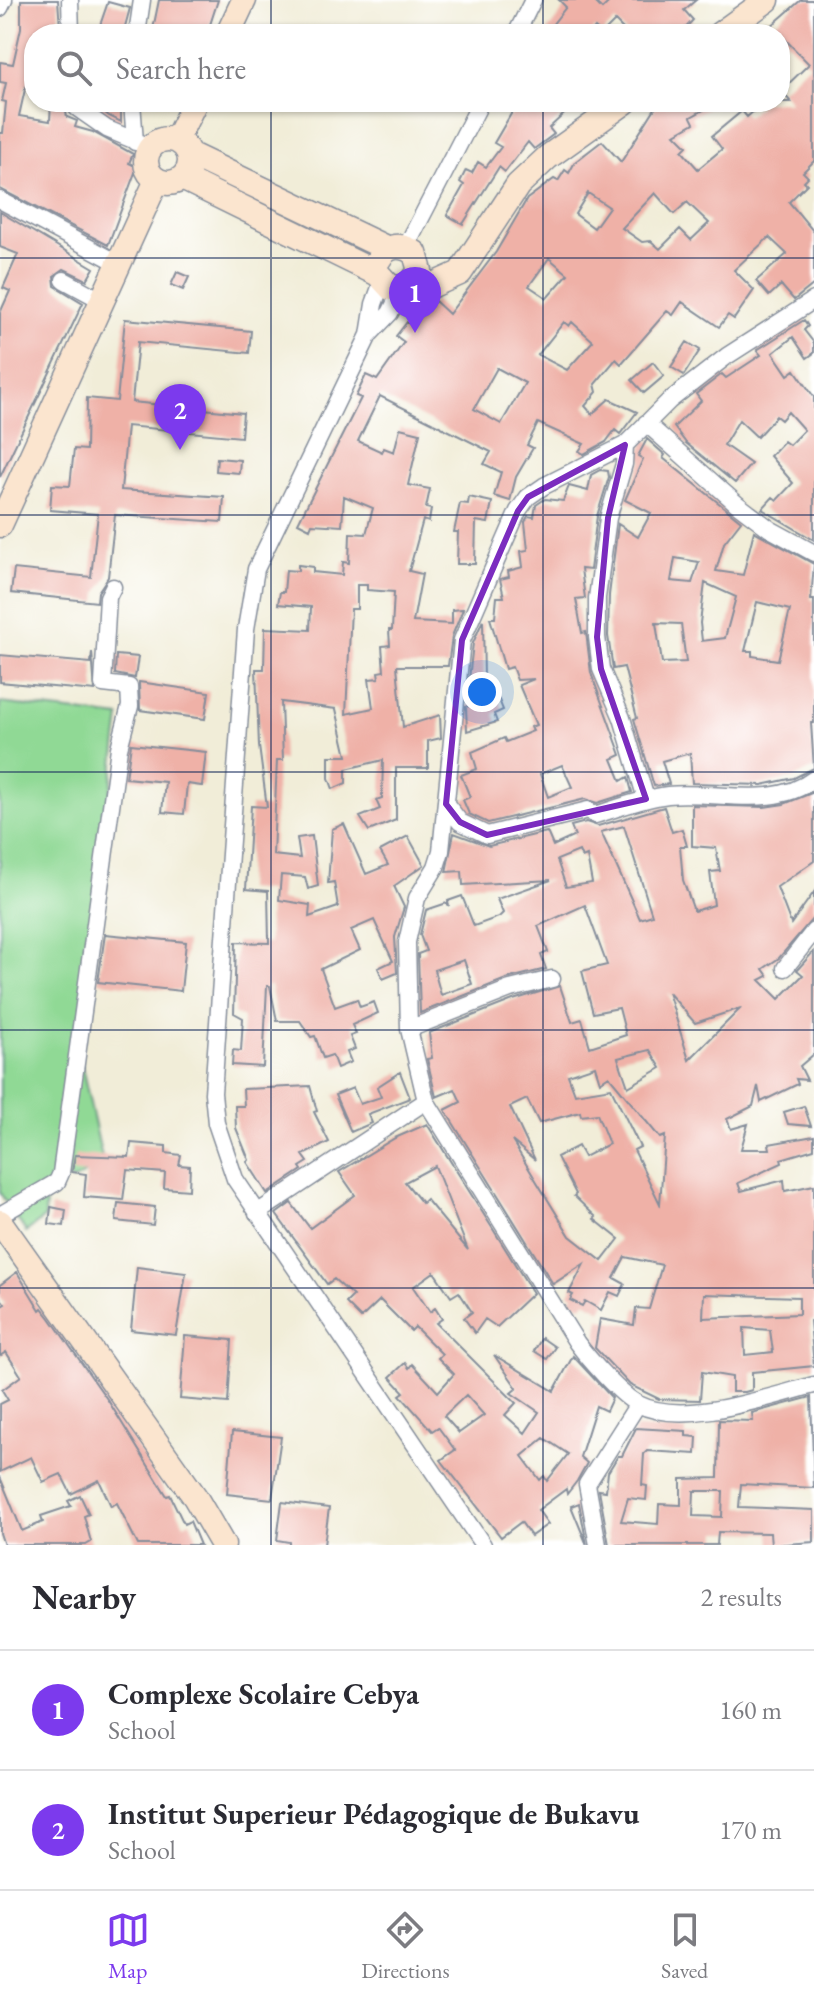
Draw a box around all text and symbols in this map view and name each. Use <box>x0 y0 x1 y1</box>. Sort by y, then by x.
search box <box>24 24 790 112</box>
icon: search <box>52 46 96 90</box>
text: Search here <box>116 49 246 88</box>
pin: 1 <box>389 267 441 333</box>
pin: 2 <box>154 384 206 450</box>
your location <box>462 672 502 712</box>
text: Nearby <box>32 1575 136 1619</box>
text: 2 results <box>701 1580 782 1614</box>
text: Complexe Scolaire Cebya <box>108 1674 419 1713</box>
text: 1 <box>51 1693 65 1727</box>
text: 160 m <box>719 1693 782 1727</box>
text: School <box>108 1713 176 1747</box>
text: Institut Superieur Pédagogique de Bukavu <box>108 1794 639 1833</box>
text: 2 <box>51 1813 65 1847</box>
text: 170 m <box>719 1813 782 1847</box>
text: School <box>108 1833 176 1867</box>
tab: Map <box>106 1908 150 1985</box>
tab: Directions <box>361 1908 450 1985</box>
tab: Saved <box>661 1908 708 1985</box>

